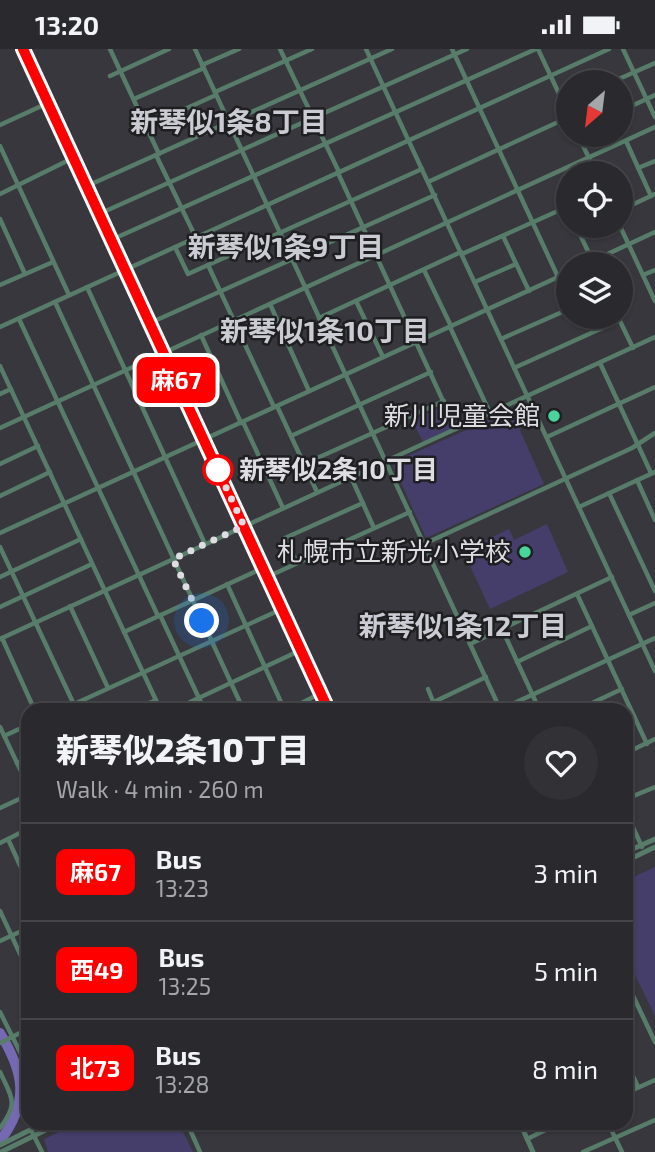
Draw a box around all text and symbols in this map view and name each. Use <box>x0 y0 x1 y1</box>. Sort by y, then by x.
text: 13:20 <box>35 9 99 40</box>
north arrow <box>556 70 634 147</box>
map controls <box>556 70 633 329</box>
district label: 新琴似1条8丁目 <box>130 104 328 138</box>
button: locate <box>556 161 633 238</box>
district label: 新琴似1条9丁目 <box>188 229 384 263</box>
button: layers <box>556 252 633 329</box>
district label: 新琴似1条10丁目 <box>220 313 430 347</box>
line badge: 麻67 <box>136 357 216 403</box>
text: 麻67 <box>151 365 201 394</box>
place label: 新川児童会館 <box>384 399 540 430</box>
marker: 新川児童会館 <box>546 408 562 424</box>
place label: 新琴似2条10丁目 <box>239 453 438 484</box>
marker: 新琴似2条10丁目 <box>203 455 233 485</box>
place label: 札幌市立新光小学校 <box>277 535 511 566</box>
marker: 札幌市立新光小学校 <box>517 544 533 560</box>
your location <box>184 603 219 638</box>
district label: 新琴似1条12丁目 <box>359 608 567 642</box>
button: heart <box>524 726 598 800</box>
text: 新琴似2条10丁目 <box>56 729 310 769</box>
text: Walk · 4 min · 260 m <box>56 775 264 803</box>
text: Bus <box>156 843 202 874</box>
text: 麻67 <box>70 857 121 886</box>
text: 3 min <box>533 857 598 888</box>
text: 13:23 <box>156 874 209 902</box>
text: Bus <box>158 941 204 972</box>
text: 西49 <box>70 955 123 984</box>
text: 5 min <box>534 955 598 986</box>
text: 13:25 <box>158 972 211 1000</box>
text: Bus <box>155 1039 201 1070</box>
text: 北73 <box>70 1053 120 1082</box>
text: 8 min <box>532 1053 598 1084</box>
text: 13:28 <box>155 1070 210 1098</box>

